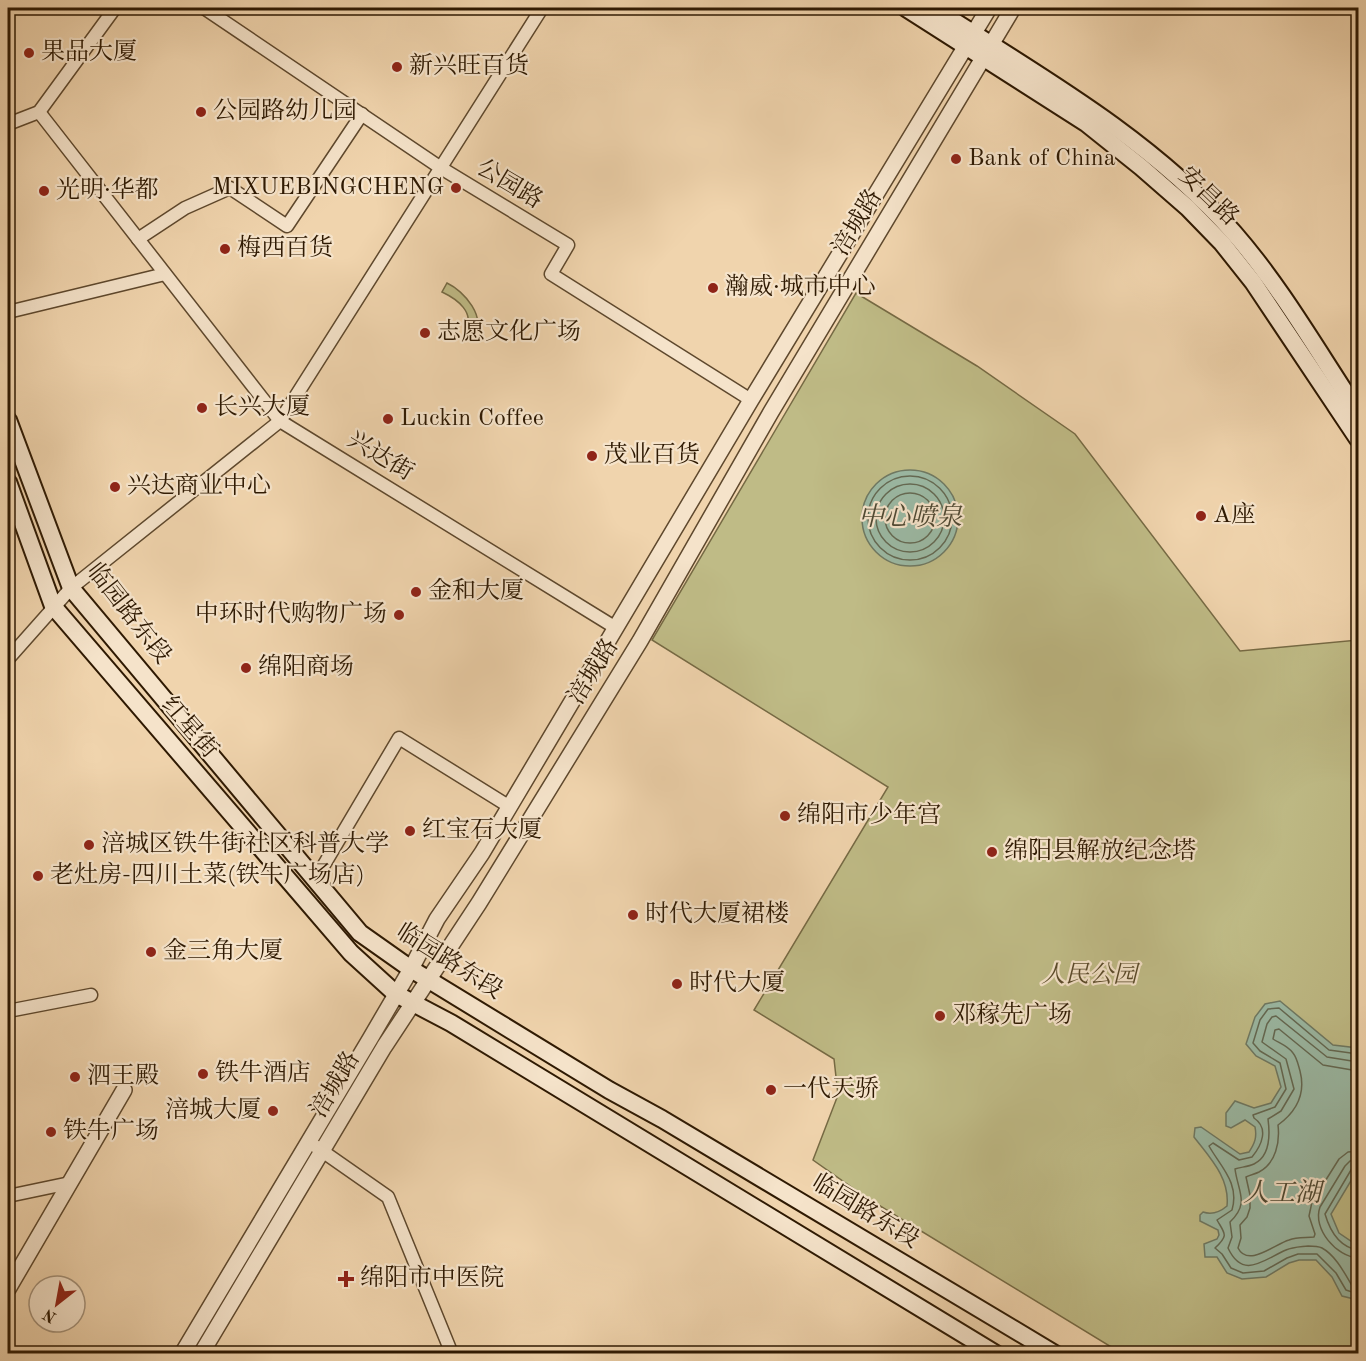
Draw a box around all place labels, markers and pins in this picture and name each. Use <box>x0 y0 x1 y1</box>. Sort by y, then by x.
place label: 果品大厦 <box>41 38 137 65</box>
marker: 果品大厦 <box>22 46 36 60</box>
place label: 新兴旺百货 <box>409 52 529 79</box>
marker: 新兴旺百货 <box>390 60 404 74</box>
place label: 公园路幼儿园 <box>213 97 357 124</box>
marker: 公园路幼儿园 <box>194 105 208 119</box>
place label: Bank of China <box>968 147 1116 171</box>
marker: Bank of China <box>949 152 963 166</box>
place label: 光明·华都 <box>56 176 159 203</box>
place label: MIXUEBINGCHENG <box>212 176 444 200</box>
marker: MIXUEBINGCHENG <box>449 181 463 195</box>
marker: 光明·华都 <box>37 184 51 198</box>
place label: 梅西百货 <box>237 234 333 261</box>
marker: 梅西百货 <box>218 242 232 256</box>
place label: 瀚威·城市中心 <box>725 273 876 300</box>
marker: 瀚威·城市中心 <box>706 281 720 295</box>
place label: 志愿文化广场 <box>437 318 581 345</box>
marker: 志愿文化广场 <box>418 326 432 340</box>
place label: 长兴大厦 <box>214 393 310 420</box>
marker: 长兴大厦 <box>195 401 209 415</box>
place label: Luckin Coffee <box>400 407 544 431</box>
marker: Luckin Coffee <box>381 412 395 426</box>
place label: 茂业百货 <box>604 441 700 468</box>
marker: 茂业百货 <box>585 449 599 463</box>
place label: 兴达商业中心 <box>127 472 271 499</box>
marker: 兴达商业中心 <box>108 480 122 494</box>
place label: A座 <box>1213 501 1255 528</box>
marker: A座 <box>1194 509 1208 523</box>
place label: 金和大厦 <box>428 577 524 604</box>
marker: 金和大厦 <box>409 585 423 599</box>
place label: 中环时代购物广场 <box>195 600 387 627</box>
marker: 中环时代购物广场 <box>392 608 406 622</box>
place label: 绵阳商场 <box>258 653 354 680</box>
marker: 绵阳商场 <box>239 661 253 675</box>
place label: 绵阳市少年宫 <box>797 801 941 828</box>
marker: 绵阳市少年宫 <box>778 809 792 823</box>
place label: 红宝石大厦 <box>422 816 542 843</box>
marker: 红宝石大厦 <box>403 824 417 838</box>
place label: 涪城区铁牛街社区科普大学 <box>101 830 389 857</box>
place label: 绵阳县解放纪念塔 <box>1004 837 1196 864</box>
marker: 涪城区铁牛街社区科普大学 <box>82 838 96 852</box>
marker: 绵阳县解放纪念塔 <box>985 845 999 859</box>
place label: 老灶房-四川土菜(铁牛广场店) <box>50 861 365 888</box>
marker: 老灶房-四川土菜(铁牛广场店) <box>31 869 45 883</box>
place label: 时代大厦裙楼 <box>645 900 789 927</box>
marker: 时代大厦裙楼 <box>626 908 640 922</box>
place label: 金三角大厦 <box>163 937 283 964</box>
marker: 金三角大厦 <box>144 945 158 959</box>
place label: 时代大厦 <box>689 969 785 996</box>
marker: 时代大厦 <box>670 977 684 991</box>
place label: 邓稼先广场 <box>952 1001 1072 1028</box>
marker: 邓稼先广场 <box>933 1009 947 1023</box>
place label: 铁牛酒店 <box>215 1059 311 1086</box>
place label: 泗王殿 <box>87 1063 159 1089</box>
marker: 铁牛酒店 <box>196 1067 210 1081</box>
marker: 泗王殿 <box>68 1070 82 1084</box>
place label: 一代天骄 <box>783 1076 879 1102</box>
marker: 一代天骄 <box>764 1083 778 1097</box>
place label: 涪城大厦 <box>165 1096 261 1123</box>
marker: 涪城大厦 <box>266 1104 280 1118</box>
place label: 铁牛广场 <box>63 1117 159 1144</box>
marker: 铁牛广场 <box>44 1125 58 1139</box>
place label: 绵阳市中医院 <box>360 1264 504 1291</box>
marker: 绵阳市中医院 <box>337 1270 355 1288</box>

